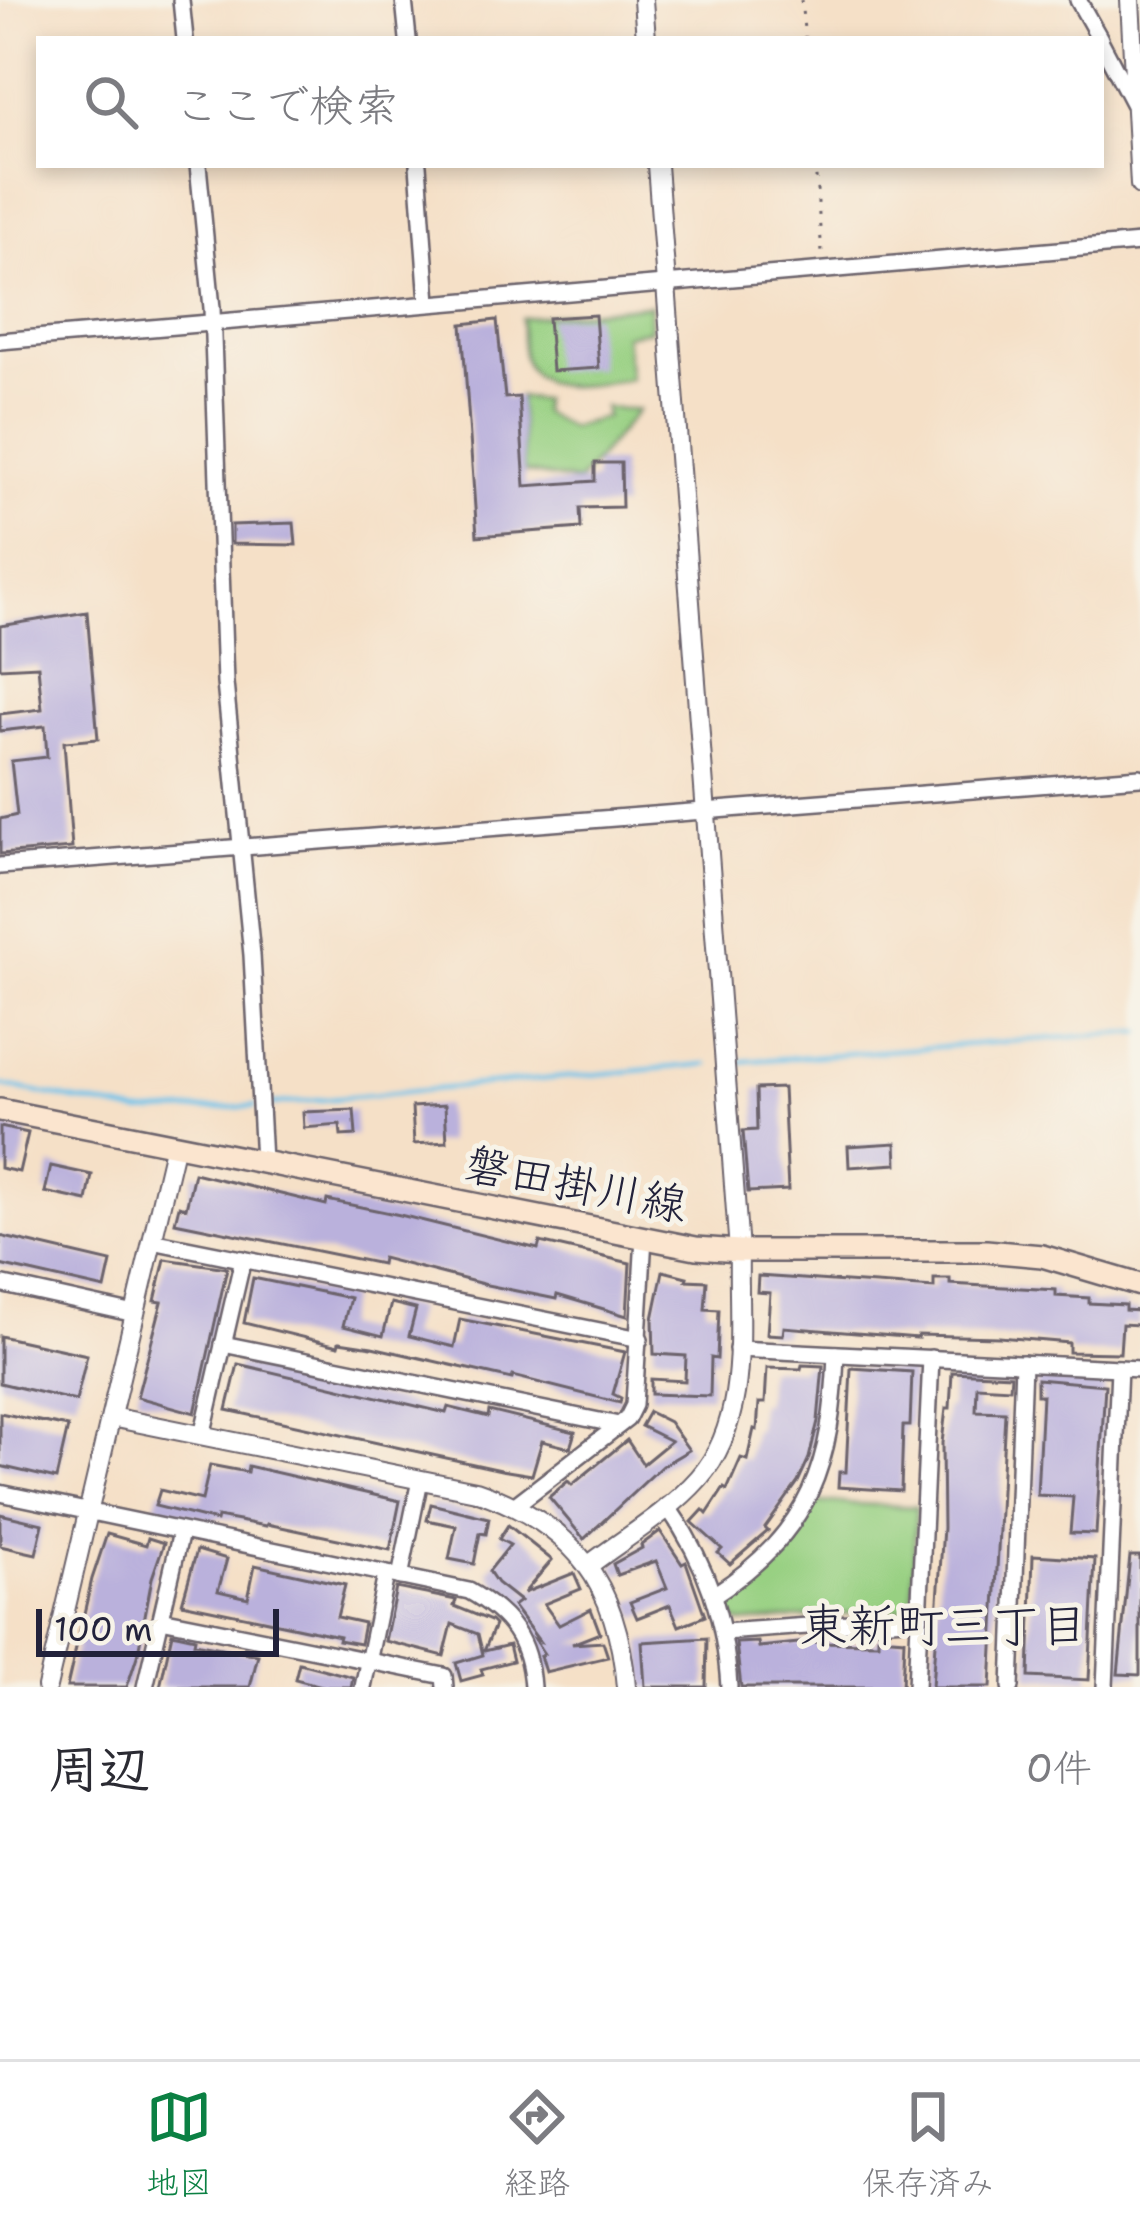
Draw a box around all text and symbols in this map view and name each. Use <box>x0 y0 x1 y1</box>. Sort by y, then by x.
search box <box>36 36 1104 168</box>
icon: search <box>78 69 144 135</box>
text: ここで検索 <box>174 75 399 135</box>
street label: 磐田掛川線 <box>460 1133 692 1235</box>
district label: 東新町三丁目 <box>800 1593 1088 1657</box>
scale bar <box>36 1603 279 1656</box>
text: 100 m <box>54 1607 153 1652</box>
text: 周辺 <box>48 1735 150 1803</box>
text: 0件 <box>1026 1742 1092 1794</box>
tab: 地図 <box>146 2084 212 2205</box>
tab: 経路 <box>504 2084 570 2205</box>
tab: 保存済み <box>862 2084 994 2205</box>

